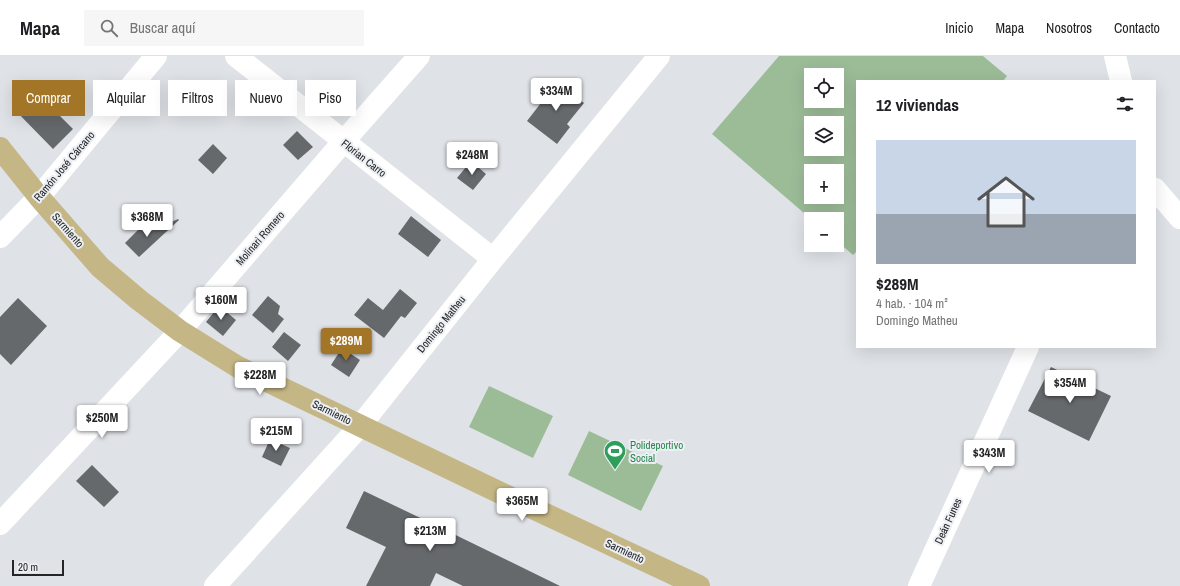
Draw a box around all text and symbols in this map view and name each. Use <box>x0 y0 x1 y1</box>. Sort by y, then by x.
search box <box>84 10 364 46</box>
text: Mapa <box>20 15 60 41</box>
icon: search <box>98 17 120 39</box>
text: Buscar aquí <box>130 17 195 38</box>
text: Inicio <box>945 19 973 37</box>
text: Mapa <box>995 19 1024 37</box>
text: Nosotros <box>1046 19 1092 37</box>
text: Contacto <box>1114 19 1160 37</box>
map controls <box>804 68 844 252</box>
button: locate <box>804 68 844 108</box>
pin: $334M <box>528 78 584 112</box>
chip: Comprar <box>12 80 85 116</box>
chip: Alquilar <box>93 80 160 116</box>
chip: Filtros <box>168 80 227 116</box>
chip: Nuevo <box>235 80 297 116</box>
chip: Piso <box>305 80 356 116</box>
text: $334M <box>540 82 572 99</box>
text: 12 viviendas <box>876 93 959 116</box>
icon: filters <box>1114 93 1136 115</box>
button: layers <box>804 116 844 156</box>
street label: Ramón José Cárcano <box>31 128 97 204</box>
street label: Florian Carro <box>339 136 389 180</box>
pin: $248M <box>444 142 500 176</box>
text: $248M <box>456 146 488 163</box>
button: + <box>804 164 844 204</box>
icon: home <box>970 166 1042 238</box>
pin: $368M <box>119 204 175 238</box>
text: $368M <box>131 208 163 225</box>
street label: Molinari Romero <box>233 208 287 268</box>
street label: Sarmiento <box>49 210 87 250</box>
button: − <box>804 212 844 252</box>
text: $289M <box>876 272 919 295</box>
pin: $160M <box>193 287 249 321</box>
text: $160M <box>205 291 237 308</box>
street label: Domingo Matheu <box>414 293 468 355</box>
text: 4 hab. · 104 m² <box>876 295 948 312</box>
text: Domingo Matheu <box>876 312 958 329</box>
pin: $289M <box>318 328 374 362</box>
text: $289M <box>330 332 362 349</box>
pin: $228M <box>232 362 288 396</box>
text: $228M <box>244 366 276 383</box>
pin: $354M <box>1042 370 1098 404</box>
text: $354M <box>1054 374 1086 391</box>
street label: Sarmiento <box>310 397 354 427</box>
pin: $250M <box>74 405 130 439</box>
text: $250M <box>86 409 118 426</box>
pin: $215M <box>248 418 304 452</box>
text: $215M <box>260 422 292 439</box>
sports icon: Polideportivo Social <box>602 438 628 471</box>
place label: Polideportivo Social <box>630 438 683 465</box>
pin: $343M <box>961 440 1017 474</box>
text: $343M <box>973 444 1005 461</box>
pin: $365M <box>494 488 550 522</box>
text: $365M <box>506 492 538 509</box>
street label: Deán Funes <box>931 495 965 546</box>
pin: $213M <box>402 518 458 552</box>
text: $213M <box>414 522 446 539</box>
street label: Sarmiento <box>603 536 647 566</box>
scale bar <box>12 558 64 577</box>
text: 20 m <box>18 560 38 574</box>

